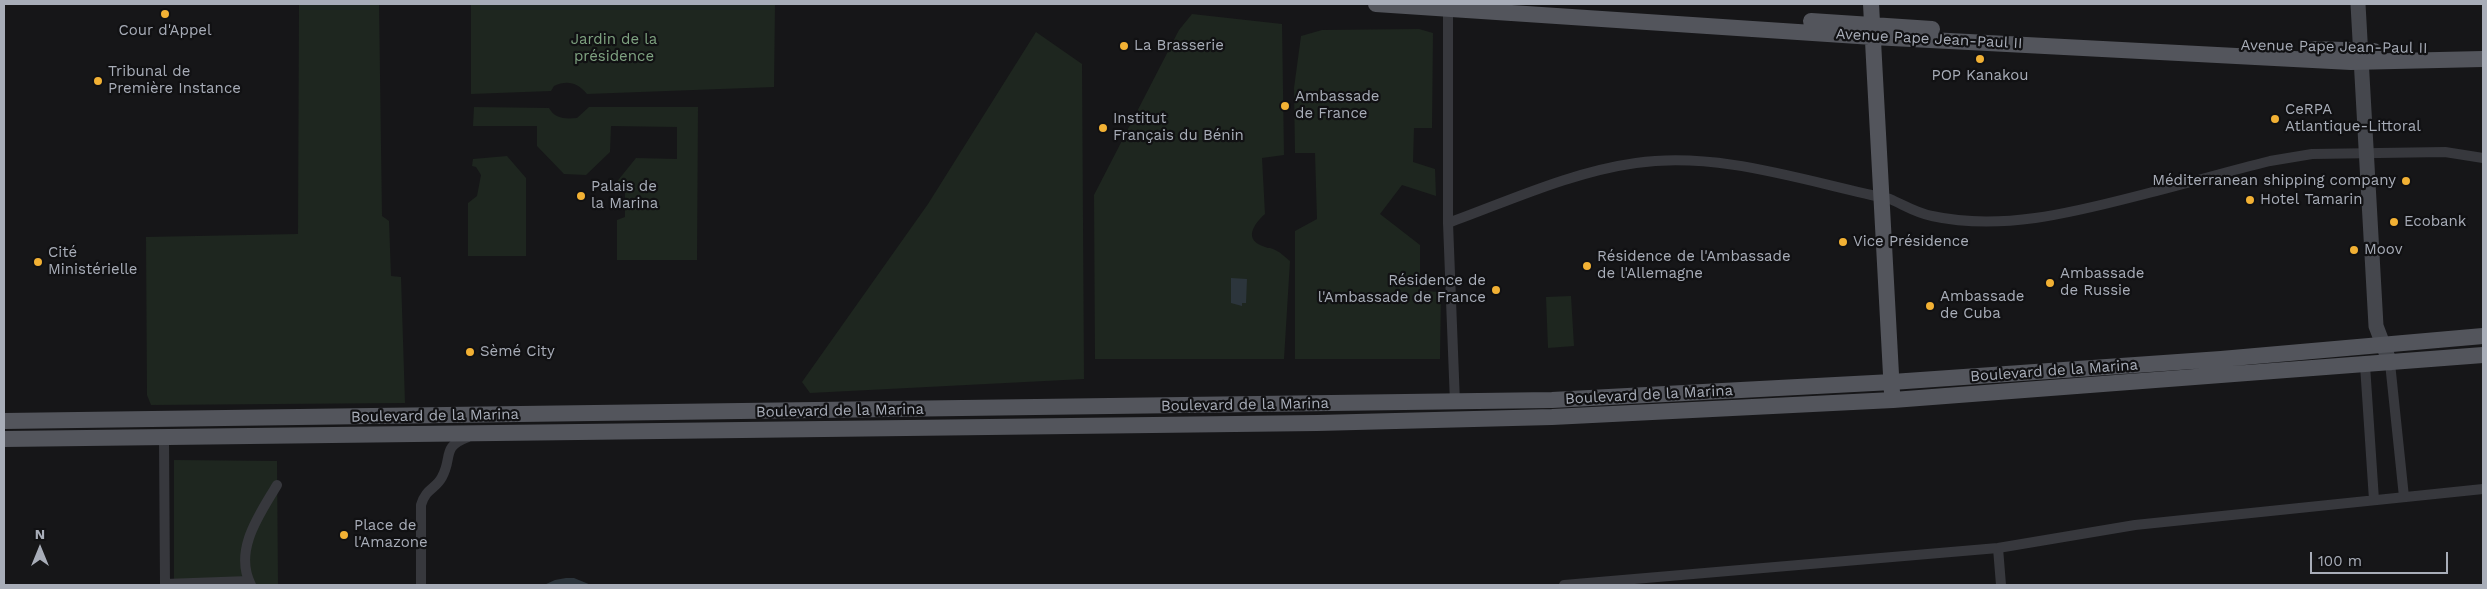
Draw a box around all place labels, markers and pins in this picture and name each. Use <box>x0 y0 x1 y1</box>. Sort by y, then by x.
marker: Cour d'Appel <box>159 8 171 20</box>
place label: Cour d'Appel <box>118 22 212 40</box>
place label: La Brasserie <box>1134 37 1224 55</box>
marker: La Brasserie <box>1118 40 1130 52</box>
marker: POP Kanakou <box>1974 53 1986 65</box>
place label: Tribunal de Première Instance <box>108 63 241 98</box>
place label: POP Kanakou <box>1931 67 2029 85</box>
marker: Tribunal de Première Instance <box>92 75 104 87</box>
place label: Ambassade de France <box>1295 88 1379 123</box>
marker: Ambassade de France <box>1279 100 1291 112</box>
place label: CeRPA Atlantique-Littoral <box>2285 101 2421 136</box>
place label: Institut Français du Bénin <box>1113 110 1244 145</box>
marker: CeRPA Atlantique-Littoral <box>2269 113 2281 125</box>
marker: Institut Français du Bénin <box>1097 122 1109 134</box>
place label: Méditerranean shipping company <box>2152 172 2396 190</box>
marker: Méditerranean shipping company <box>2400 175 2412 187</box>
place label: Palais de la Marina <box>591 178 658 213</box>
marker: Palais de la Marina <box>575 190 587 202</box>
place label: Hotel Tamarin <box>2260 191 2363 209</box>
marker: Hotel Tamarin <box>2244 194 2256 206</box>
place label: Ecobank <box>2404 213 2466 231</box>
marker: Ecobank <box>2388 216 2400 228</box>
place label: Vice Présidence <box>1853 233 1969 251</box>
marker: Vice Présidence <box>1837 236 1849 248</box>
place label: Moov <box>2364 241 2402 259</box>
place label: Cité Ministérielle <box>48 244 138 279</box>
marker: Moov <box>2348 244 2360 256</box>
place label: Résidence de l'Ambassade de l'Allemagne <box>1597 248 1791 283</box>
marker: Cité Ministérielle <box>32 256 44 268</box>
marker: Résidence de l'Ambassade de l'Allemagne <box>1581 260 1593 272</box>
place label: Ambassade de Russie <box>2060 265 2144 300</box>
place label: Résidence de l'Ambassade de France <box>1318 272 1486 307</box>
marker: Ambassade de Russie <box>2044 277 2056 289</box>
marker: Résidence de l'Ambassade de France <box>1490 284 1502 296</box>
place label: Ambassade de Cuba <box>1940 288 2024 323</box>
marker: Ambassade de Cuba <box>1924 300 1936 312</box>
place label: Sèmé City <box>480 343 555 361</box>
marker: Sèmé City <box>464 346 476 358</box>
place label: Place de l'Amazone <box>354 517 428 552</box>
marker: Place de l'Amazone <box>338 529 350 541</box>

